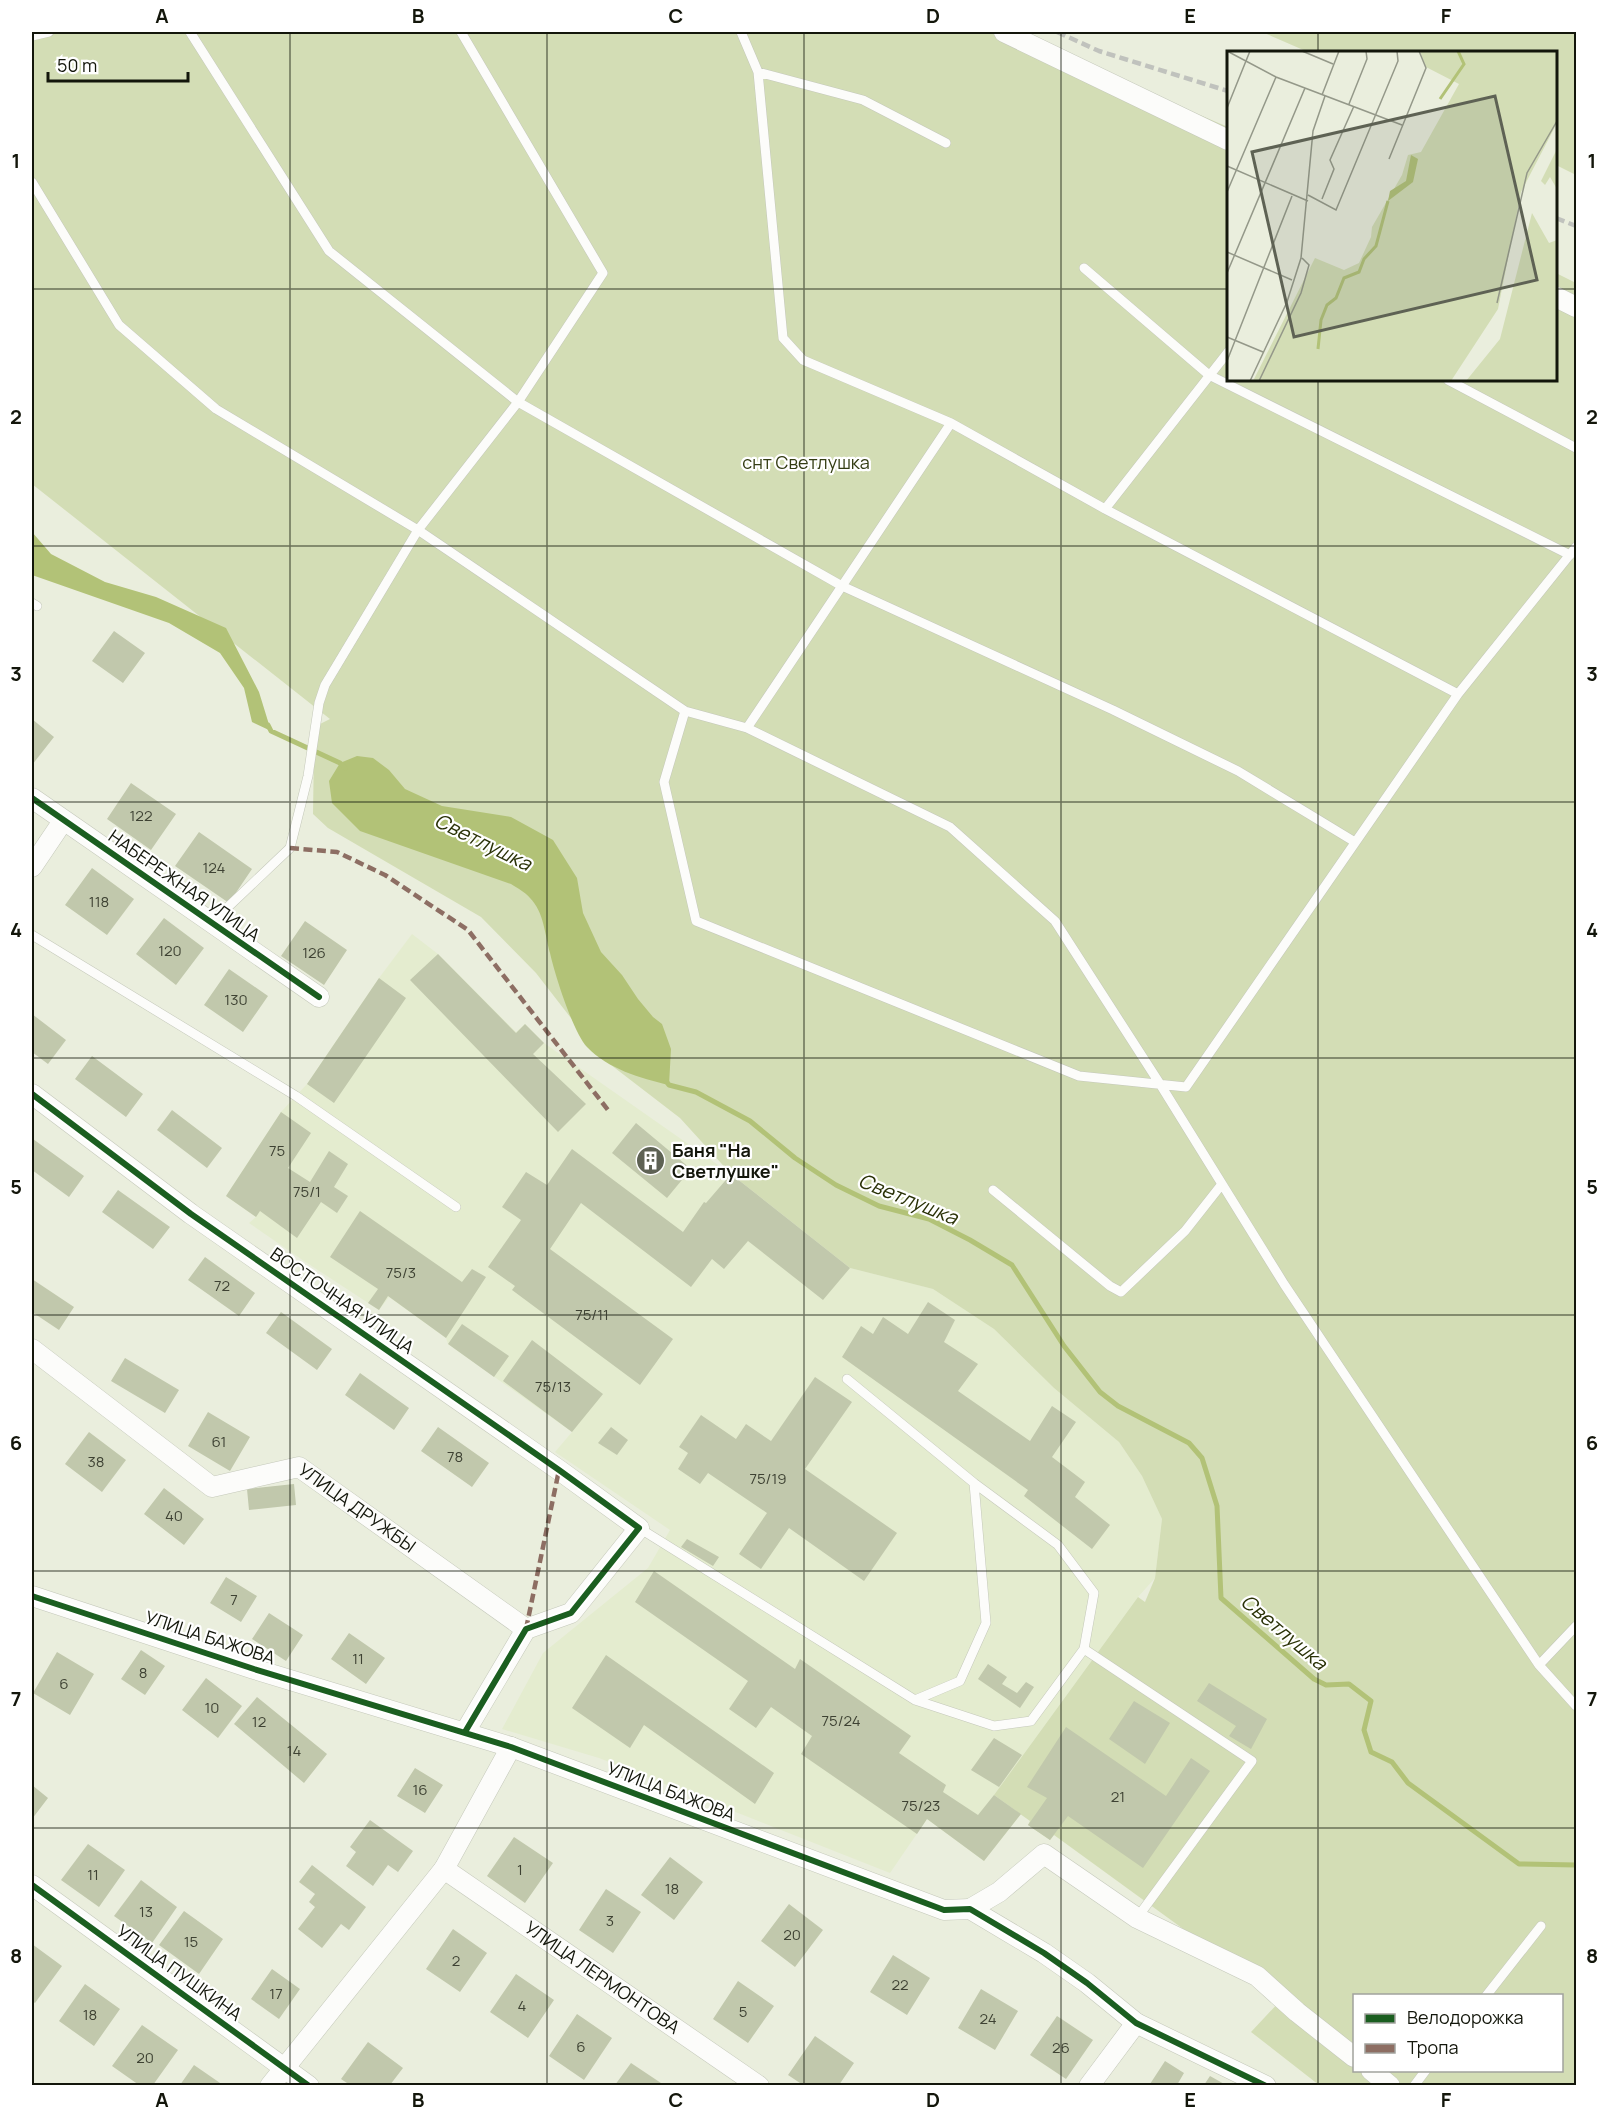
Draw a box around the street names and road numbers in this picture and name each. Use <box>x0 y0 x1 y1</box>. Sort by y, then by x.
street label: НАБЕРЕЖНАЯ УЛИЦА <box>104 824 266 947</box>
street label: ВОСТОЧНАЯ УЛИЦА <box>266 1242 420 1359</box>
street label: УЛИЦА ДРУЖБЫ <box>294 1457 421 1557</box>
street label: УЛИЦА БАЖОВА <box>142 1605 279 1670</box>
street label: УЛИЦА БАЖОВА <box>604 1756 739 1827</box>
street label: УЛИЦА ЛЕРМОНТОВА <box>520 1915 685 2039</box>
street label: УЛИЦА ПУШКИНА <box>112 1919 248 2026</box>

